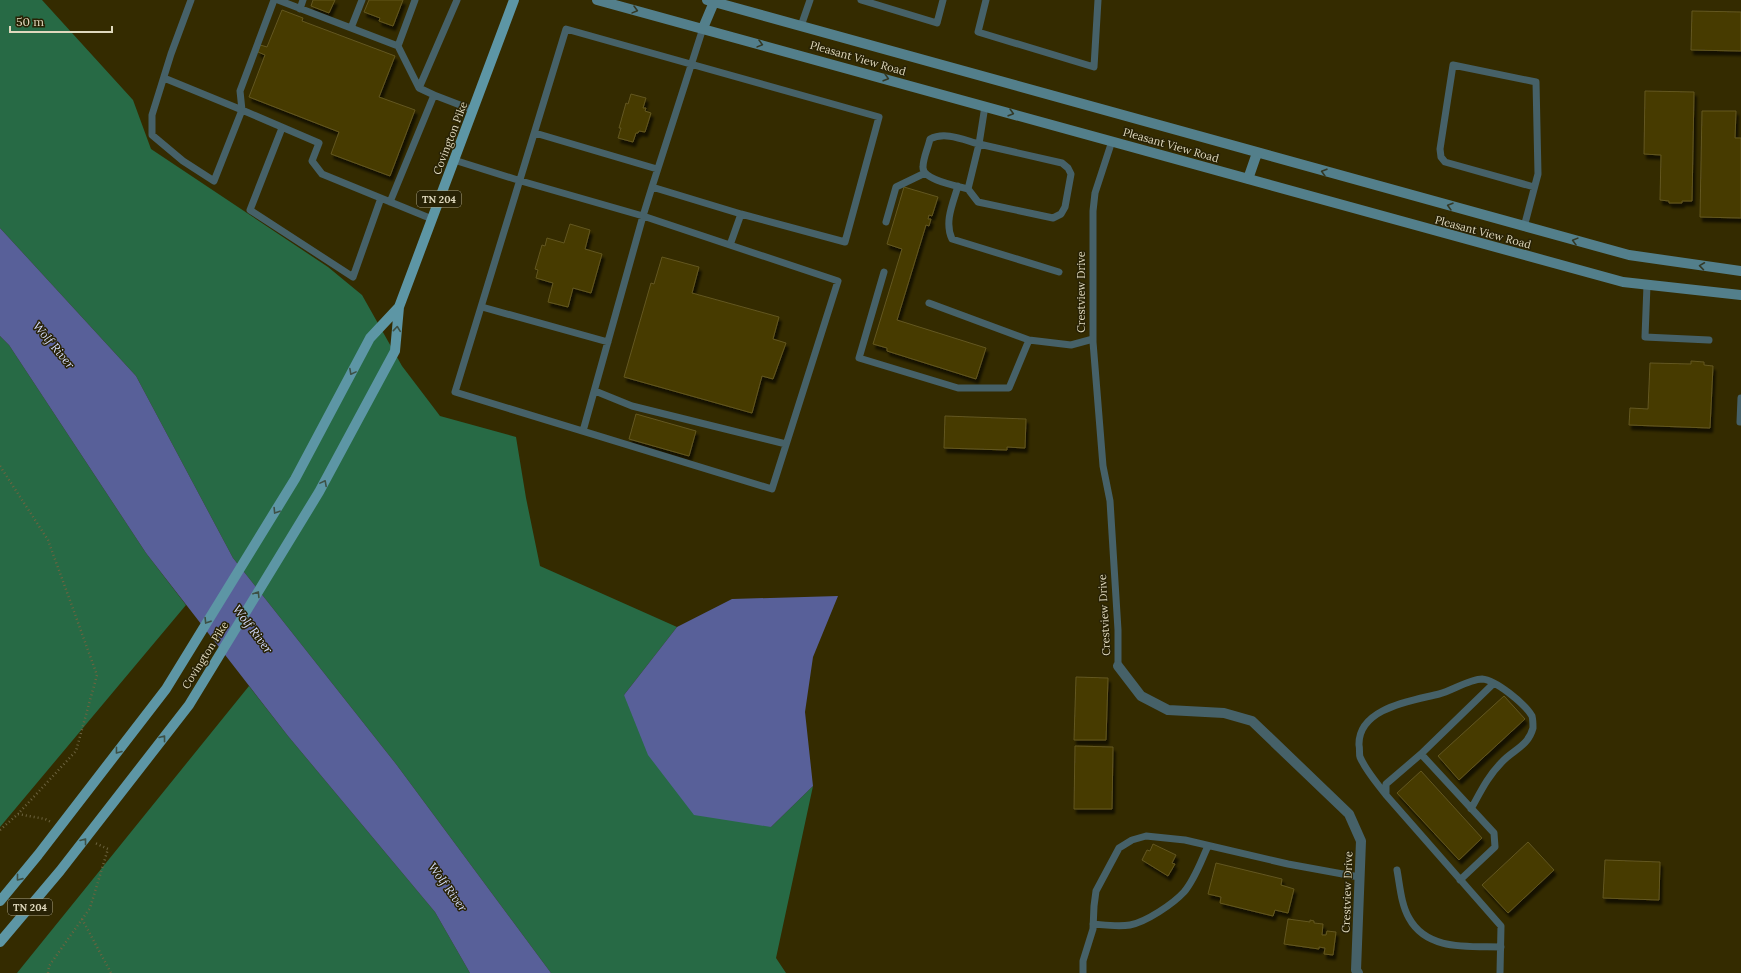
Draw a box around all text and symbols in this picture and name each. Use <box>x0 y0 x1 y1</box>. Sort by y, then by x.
one-way arrow <box>631 5 638 14</box>
scale bar <box>10 8 112 34</box>
text: 50 m <box>16 14 44 29</box>
street label: Pleasant View Road <box>809 38 908 78</box>
one-way arrow <box>757 39 764 48</box>
one-way arrow <box>882 74 889 82</box>
street label: Covington Pike <box>430 99 470 177</box>
one-way arrow <box>1007 108 1014 117</box>
street label: Pleasant View Road <box>1122 125 1221 165</box>
one-way arrow <box>1321 168 1328 176</box>
road number: TN 204 <box>417 191 461 207</box>
one-way arrow <box>1446 203 1453 211</box>
street label: Pleasant View Road <box>1433 212 1533 252</box>
one-way arrow <box>1572 237 1578 245</box>
street label: Crestview Drive <box>1074 251 1088 333</box>
one-way arrow <box>1699 261 1705 270</box>
water label: Wolf River <box>30 318 78 372</box>
one-way arrow <box>392 326 401 332</box>
one-way arrow <box>349 368 356 376</box>
one-way arrow <box>320 480 327 487</box>
one-way arrow <box>273 507 280 514</box>
street label: Crestview Drive <box>1095 574 1113 656</box>
one-way arrow <box>252 591 260 598</box>
water label: Wolf River <box>230 602 276 657</box>
one-way arrow <box>205 617 212 624</box>
street label: Covington Pike <box>179 618 231 691</box>
one-way arrow <box>158 735 165 742</box>
one-way arrow <box>115 747 122 754</box>
one-way arrow <box>79 838 86 845</box>
street label: Crestview Drive <box>1339 851 1355 933</box>
water label: Wolf River <box>425 860 471 915</box>
one-way arrow <box>16 873 23 880</box>
road number: TN 204 <box>8 899 52 915</box>

